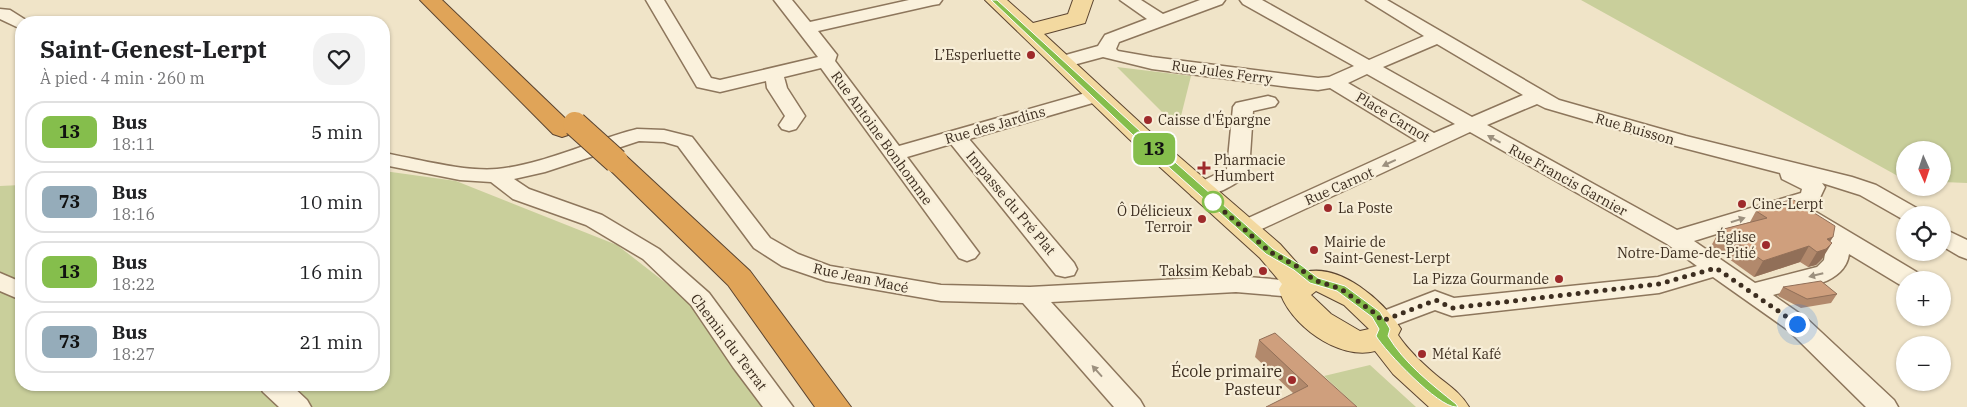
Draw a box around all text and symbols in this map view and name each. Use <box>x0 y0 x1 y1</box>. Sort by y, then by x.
text: Saint-Genest-Lerpt <box>40 33 266 65</box>
button: heart <box>313 33 365 85</box>
place label: L’Esperluette <box>934 46 1021 64</box>
marker: L’Esperluette <box>1025 49 1037 61</box>
street label: Rue Jules Ferry <box>1170 56 1274 88</box>
street label: Rue Antoine Bonhomme <box>827 67 937 209</box>
text: À pied · 4 min · 260 m <box>40 68 205 88</box>
street label: Place Carnot <box>1353 88 1433 146</box>
street label: Rue des Jardins <box>943 102 1047 148</box>
street label: Rue Buisson <box>1593 109 1677 149</box>
text: Bus <box>112 110 147 134</box>
place label: Caisse d'Épargne <box>1158 110 1271 129</box>
marker: Caisse d'Épargne <box>1142 114 1154 126</box>
text: 13 <box>59 120 80 143</box>
text: 5 min <box>311 120 363 144</box>
line badge: 13 <box>1132 133 1176 165</box>
text: 18:11 <box>112 134 155 154</box>
one-way arrow <box>1487 135 1502 143</box>
text: 13 <box>1143 137 1165 160</box>
street label: Rue Francis Garnier <box>1506 140 1631 220</box>
north arrow <box>1896 141 1951 196</box>
map controls <box>1896 141 1951 391</box>
street label: Impasse du Pré Plat <box>962 147 1060 259</box>
place label: Pharmacie Humbert <box>1214 151 1285 185</box>
one-way arrow <box>1382 159 1396 167</box>
marker: Pharmacie Humbert <box>1198 162 1210 174</box>
street label: Rue Carnot <box>1302 163 1376 209</box>
text: Bus <box>112 180 147 204</box>
text: 73 <box>59 190 80 213</box>
text: 10 min <box>300 190 363 214</box>
unlabelled marker <box>1202 191 1224 213</box>
place label: Cine-Lerpt <box>1752 195 1823 213</box>
marker: Cine-Lerpt <box>1736 198 1748 210</box>
place label: La Poste <box>1338 199 1393 217</box>
place label: Ô Délicieux Terroir <box>1117 201 1193 236</box>
marker: La Poste <box>1322 202 1334 214</box>
text: 18:16 <box>112 204 155 224</box>
button: locate <box>1896 206 1951 261</box>
marker: Ô Délicieux Terroir <box>1196 213 1208 225</box>
one-way arrow <box>1730 215 1745 223</box>
place label: Église Notre-Dame-de-Pitié <box>1617 227 1756 262</box>
place label: Mairie de Saint-Genest-Lerpt <box>1324 233 1450 267</box>
marker: Église Notre-Dame-de-Pitié <box>1760 239 1772 251</box>
marker: Mairie de Saint-Genest-Lerpt <box>1308 244 1320 256</box>
text: Bus <box>112 250 147 274</box>
street label: Rue Jean Macé <box>812 259 910 297</box>
text: 13 <box>59 260 80 283</box>
text: 16 min <box>300 260 363 284</box>
place label: Taksim Kebab <box>1159 262 1253 280</box>
marker: Taksim Kebab <box>1257 265 1269 277</box>
place label: La Pizza Gourmande <box>1413 270 1549 288</box>
one-way arrow <box>1809 271 1824 279</box>
button: + <box>1896 271 1951 326</box>
marker: La Pizza Gourmande <box>1553 273 1565 285</box>
text: 18:22 <box>112 274 155 294</box>
street label: Chemin du Terrat <box>687 290 771 394</box>
your location <box>1785 312 1810 337</box>
text: Bus <box>112 320 147 344</box>
text: 73 <box>59 330 80 353</box>
text: 21 min <box>300 330 363 354</box>
button: − <box>1896 336 1951 391</box>
text: 18:27 <box>112 344 155 364</box>
place label: Métal Kafé <box>1432 345 1501 363</box>
marker: Métal Kafé <box>1416 348 1428 360</box>
place label: École primaire Pasteur <box>1171 360 1282 399</box>
one-way arrow <box>1092 364 1103 377</box>
marker: École primaire Pasteur <box>1286 374 1298 386</box>

